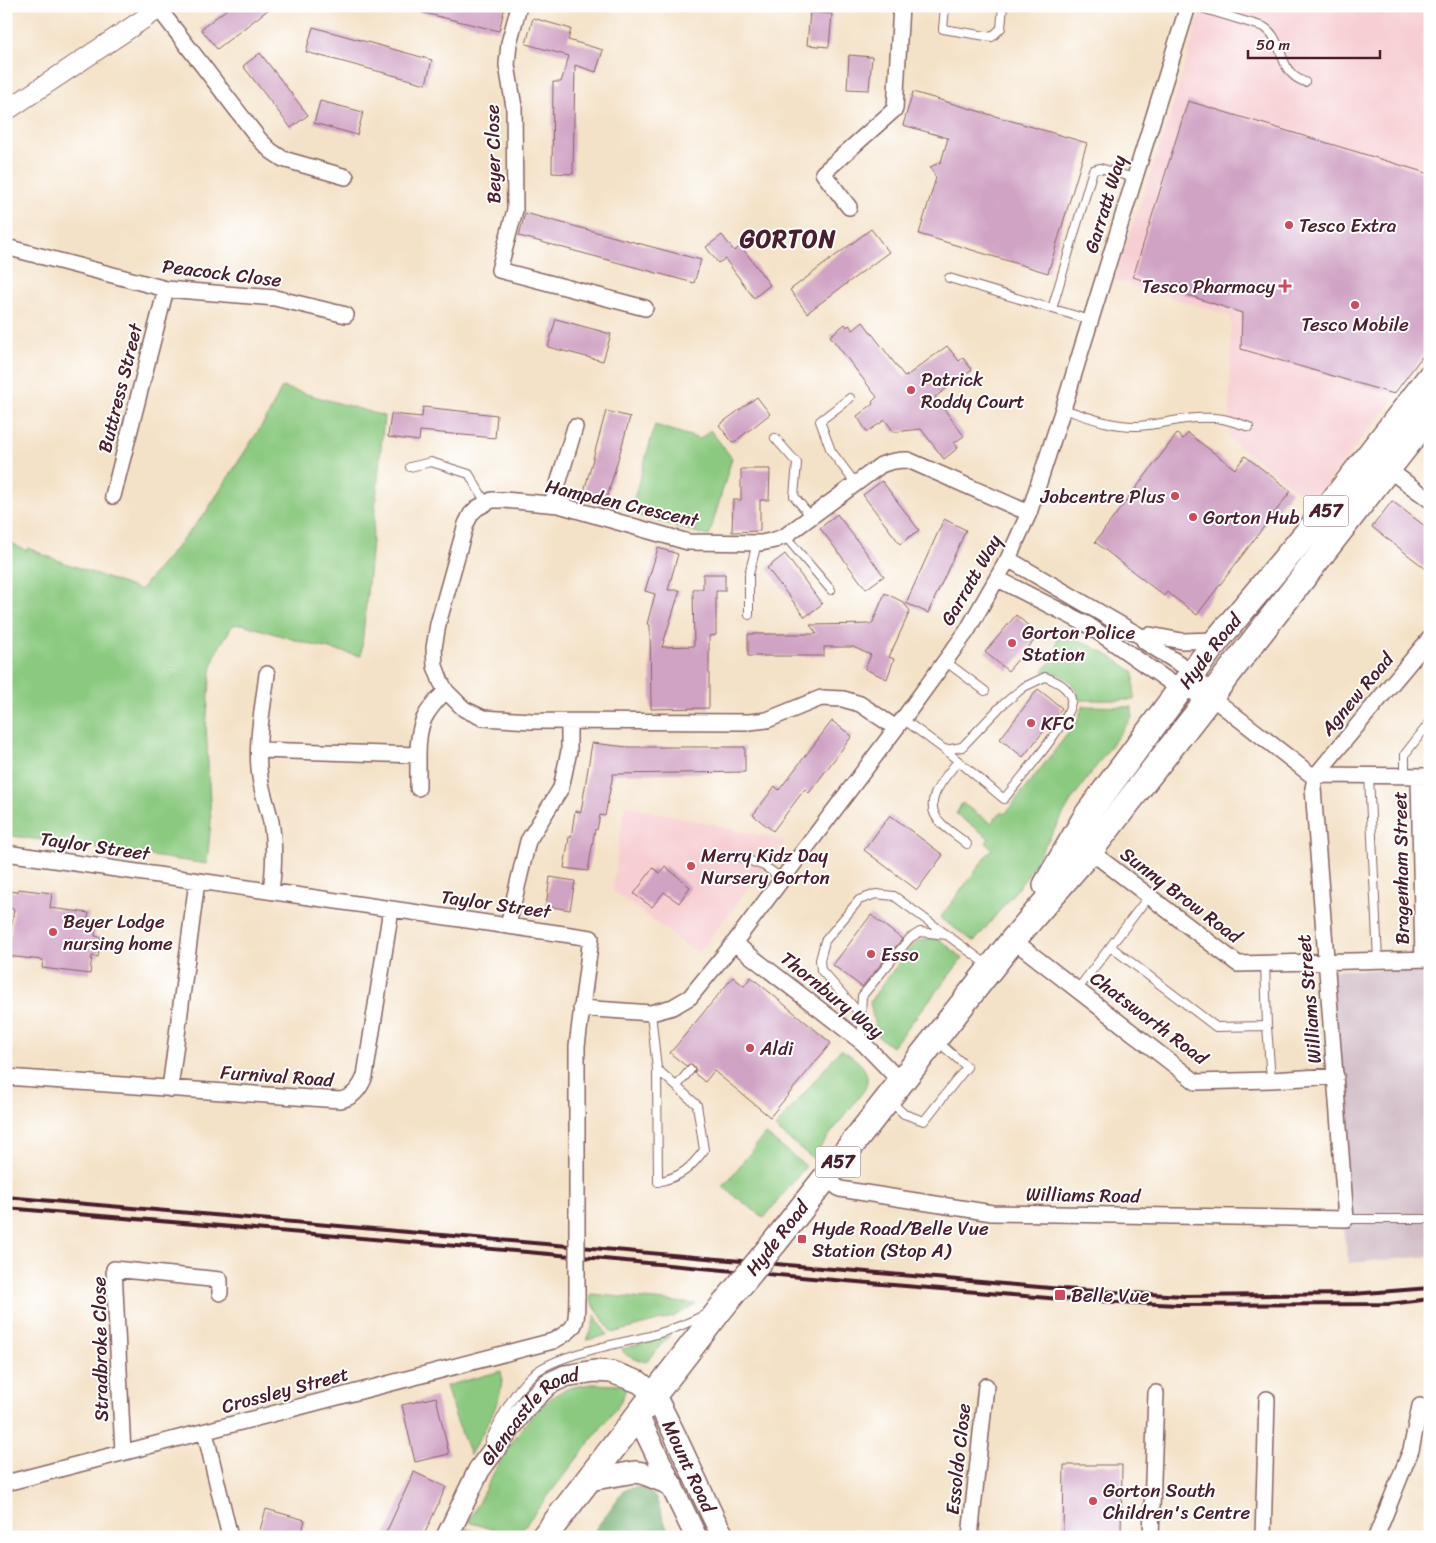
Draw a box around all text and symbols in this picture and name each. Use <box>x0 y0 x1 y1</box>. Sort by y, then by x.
scale bar <box>1248 28 1381 60</box>
text: 50 m <box>1256 32 1291 58</box>
street label: Beyer Close <box>476 104 510 204</box>
street label: Garratt Way <box>1074 151 1136 257</box>
place label: Tesco Extra <box>1299 209 1397 242</box>
district label: GORTON <box>740 218 836 260</box>
marker: Tesco Extra <box>1283 219 1295 231</box>
street label: Peacock Close <box>161 249 284 297</box>
place label: Tesco Pharmacy <box>1142 270 1275 303</box>
marker: Tesco Pharmacy <box>1279 280 1291 292</box>
marker: Tesco Mobile <box>1349 299 1361 311</box>
place label: Tesco Mobile <box>1301 308 1409 341</box>
street label: Buttress Street <box>88 319 152 456</box>
place label: Patrick Roddy Court <box>921 363 1025 418</box>
marker: Patrick Roddy Court <box>905 384 917 396</box>
street label: Hampden Crescent <box>542 469 703 537</box>
place label: Jobcentre Plus <box>1039 480 1165 513</box>
marker: Jobcentre Plus <box>1169 490 1181 502</box>
road number: A57 <box>1304 496 1348 526</box>
place label: Gorton Hub <box>1203 501 1300 534</box>
marker: Gorton Hub <box>1187 511 1199 523</box>
street label: Garratt Way <box>931 528 1011 632</box>
street label: Hyde Road <box>1169 604 1251 696</box>
place label: Gorton Police Station <box>1022 616 1136 671</box>
marker: Gorton Police Station <box>1006 637 1018 649</box>
street label: Agnew Road <box>1311 643 1403 744</box>
place label: KFC <box>1041 707 1075 740</box>
marker: KFC <box>1025 717 1037 729</box>
street label: Bragenham Street <box>1383 791 1419 945</box>
street label: Taylor Street <box>38 822 153 870</box>
street label: Sunny Brow Road <box>1113 838 1251 953</box>
place label: Merry Kidz Day Nursery Gorton <box>701 839 830 894</box>
marker: Merry Kidz Day Nursery Gorton <box>685 860 697 872</box>
street label: Taylor Street <box>439 880 554 928</box>
place label: Beyer Lodge nursing home <box>63 905 173 960</box>
marker: Beyer Lodge nursing home <box>47 926 59 938</box>
street label: Williams Street <box>1287 933 1331 1065</box>
place label: Esso <box>881 938 919 971</box>
street label: Thornbury Way <box>773 943 891 1047</box>
marker: Esso <box>865 948 877 960</box>
street label: Chatsworth Road <box>1083 962 1216 1074</box>
place label: Aldi <box>759 1032 794 1065</box>
marker: Aldi <box>744 1042 756 1054</box>
street label: Furnival Road <box>219 1056 336 1096</box>
road number: A57 <box>816 1146 860 1178</box>
street label: Williams Road <box>1025 1178 1142 1213</box>
street label: Hyde Road <box>737 1191 819 1283</box>
place label: Hyde Road/Belle Vue Station (Stop A) <box>812 1212 989 1267</box>
marker: Hyde Road/Belle Vue Station (Stop A) <box>796 1233 808 1245</box>
street label: Stradbroke Close <box>82 1276 118 1422</box>
place label: Belle Vue <box>1071 1279 1150 1312</box>
marker: Belle Vue <box>1053 1288 1067 1302</box>
street label: Crossley Street <box>218 1357 352 1423</box>
street label: Glencastle Road <box>471 1357 583 1473</box>
street label: Essoldo Close <box>936 1401 980 1516</box>
street label: Mount Road <box>653 1413 726 1520</box>
place label: Gorton South Children's Centre <box>1103 1474 1250 1529</box>
marker: Gorton South Children's Centre <box>1087 1495 1099 1507</box>

